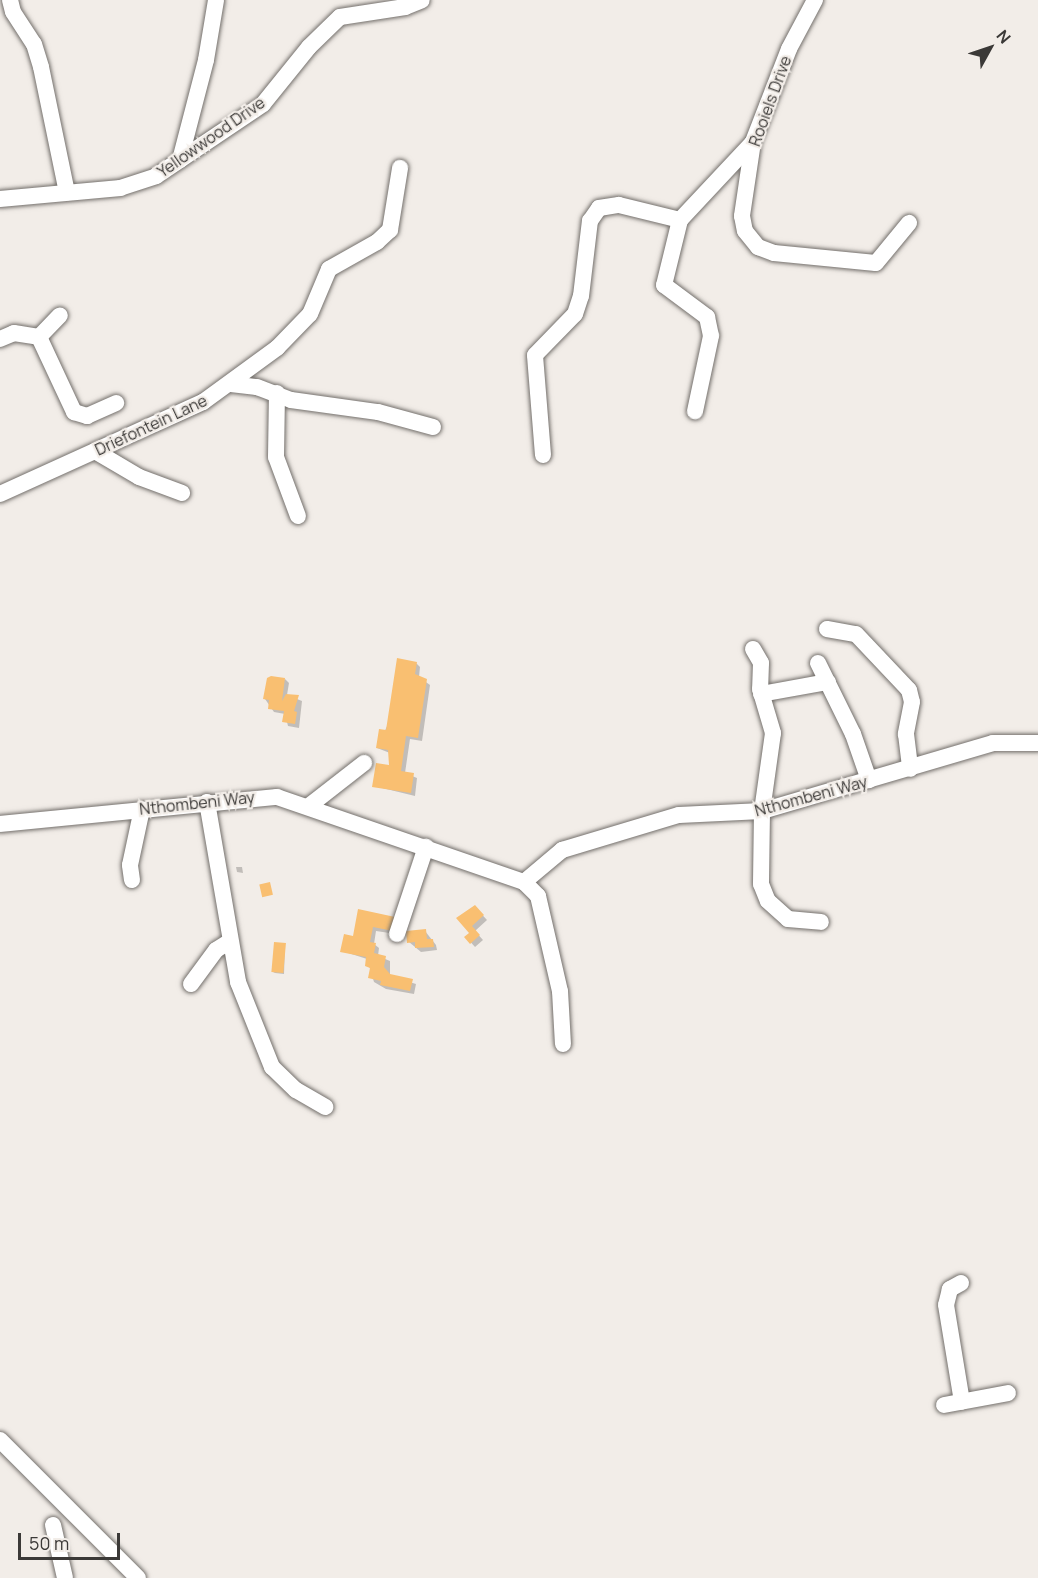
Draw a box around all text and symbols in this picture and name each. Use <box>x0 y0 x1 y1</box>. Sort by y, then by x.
north arrow <box>960 18 1020 78</box>
text: N <box>992 25 1016 48</box>
street label: Rooiels Drive <box>745 53 795 149</box>
street label: Yellowwood Drive <box>154 93 268 181</box>
street label: Driefontein Lane <box>92 391 210 459</box>
street label: Nthombeni Way <box>752 772 870 820</box>
street label: Nthombeni Way <box>138 787 256 819</box>
scale bar <box>21 1521 123 1559</box>
text: 50 m <box>29 1531 69 1555</box>

